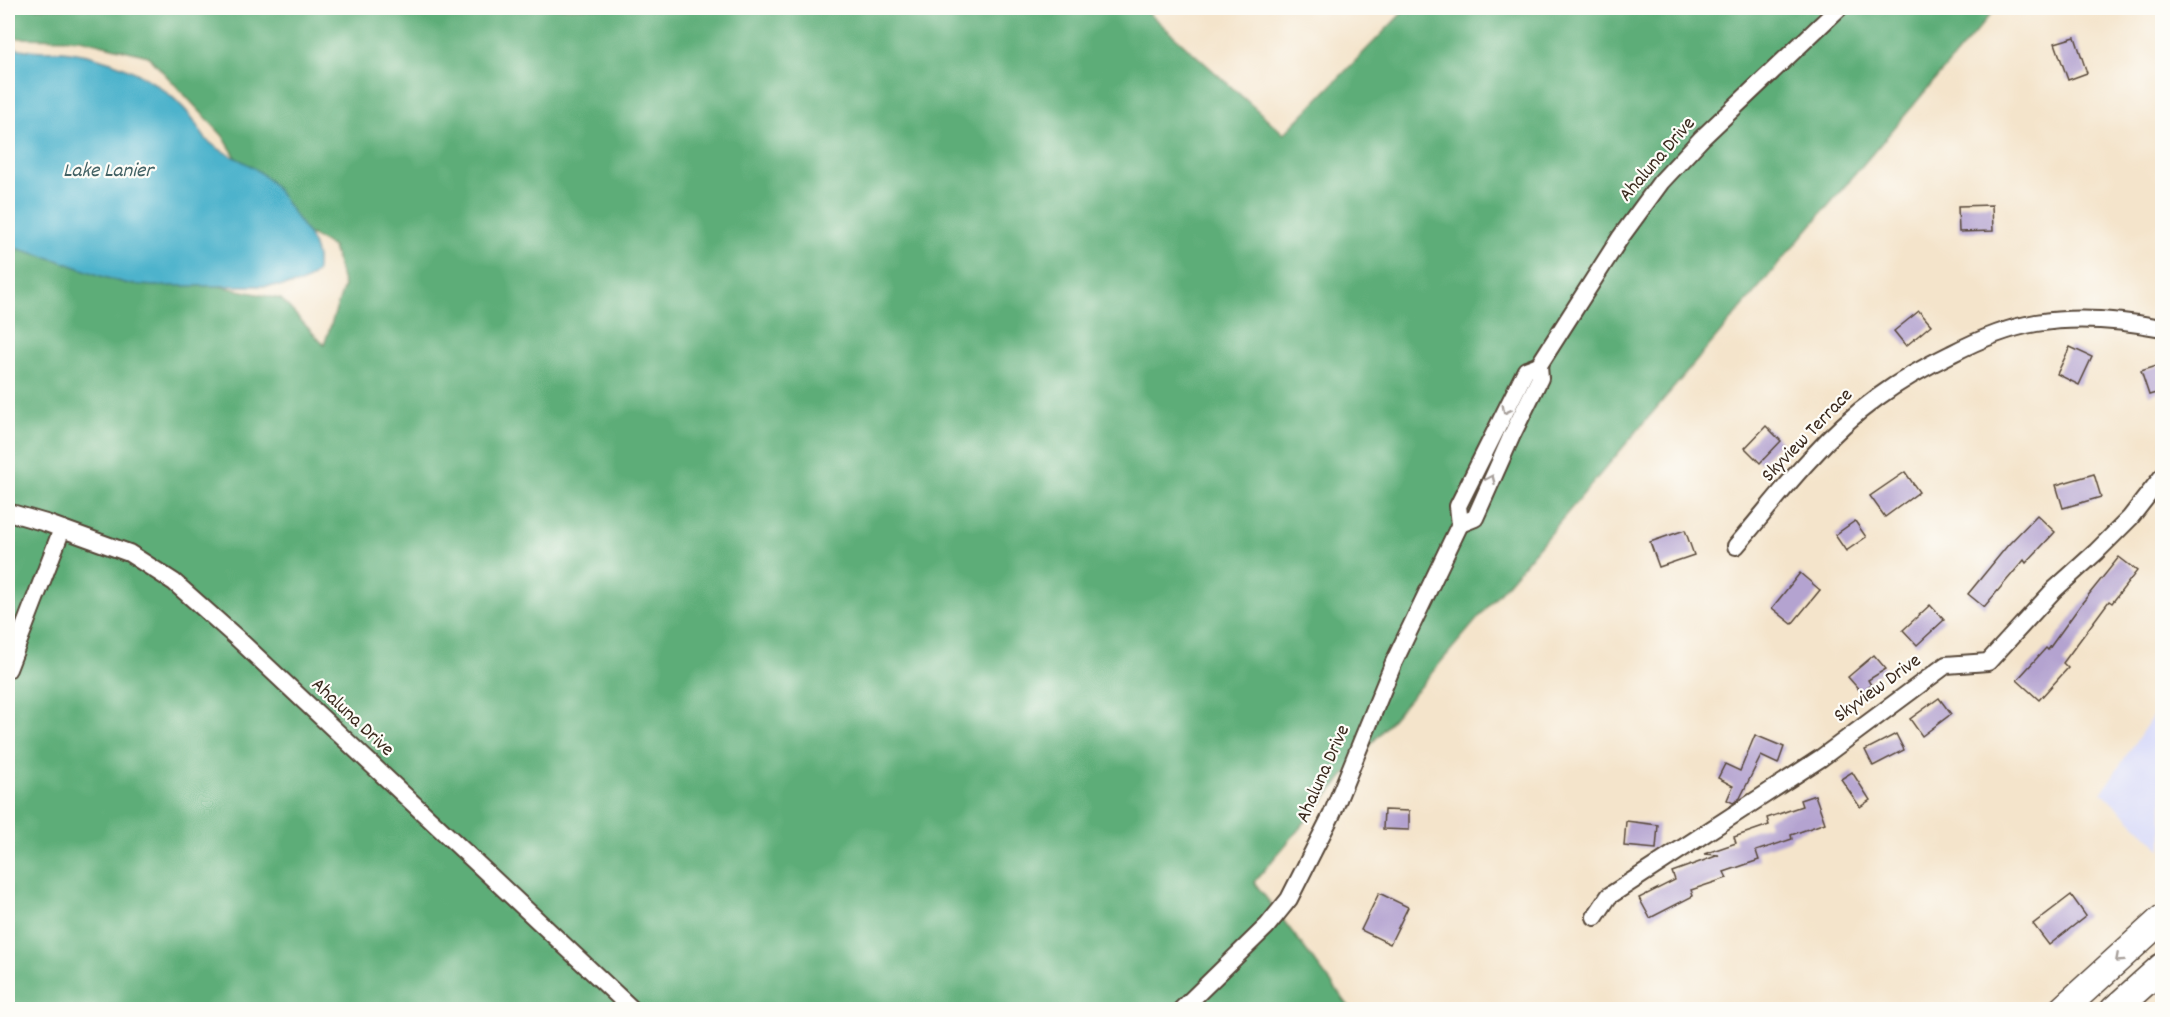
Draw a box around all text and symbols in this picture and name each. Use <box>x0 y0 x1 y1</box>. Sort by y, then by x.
street label: Ahaluna Drive <box>1613 111 1703 209</box>
water label: Lake Lanier <box>63 157 155 187</box>
street label: Skyview Terrace <box>1756 383 1860 489</box>
one-way arrow <box>1502 403 1513 414</box>
one-way arrow <box>1484 474 1496 485</box>
street label: Skyview Drive <box>1829 648 1928 730</box>
street label: Ahaluna Drive <box>304 672 400 764</box>
street label: Ahaluna Drive <box>1290 720 1358 827</box>
one-way arrow <box>2115 952 2126 963</box>

